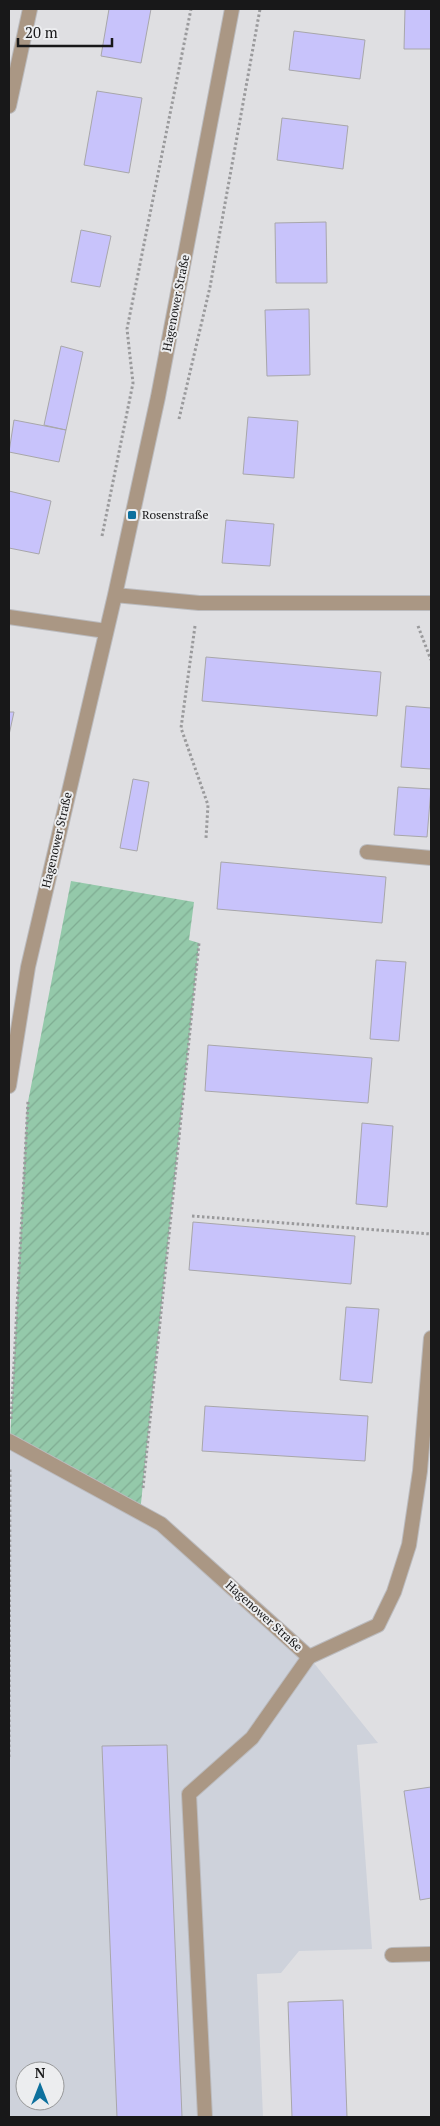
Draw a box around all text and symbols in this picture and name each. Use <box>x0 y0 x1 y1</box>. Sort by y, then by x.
scale bar <box>18 15 111 47</box>
text: 20 m <box>25 22 58 42</box>
street label: Hagenower Straße <box>159 253 192 353</box>
place label: Rosenstraße <box>142 507 208 522</box>
marker: Rosenstraße <box>126 509 138 521</box>
street label: Hagenower Straße <box>38 790 75 889</box>
street label: Hagenower Straße <box>223 1577 306 1654</box>
north arrow <box>15 2061 65 2111</box>
text: N <box>35 2063 46 2082</box>

